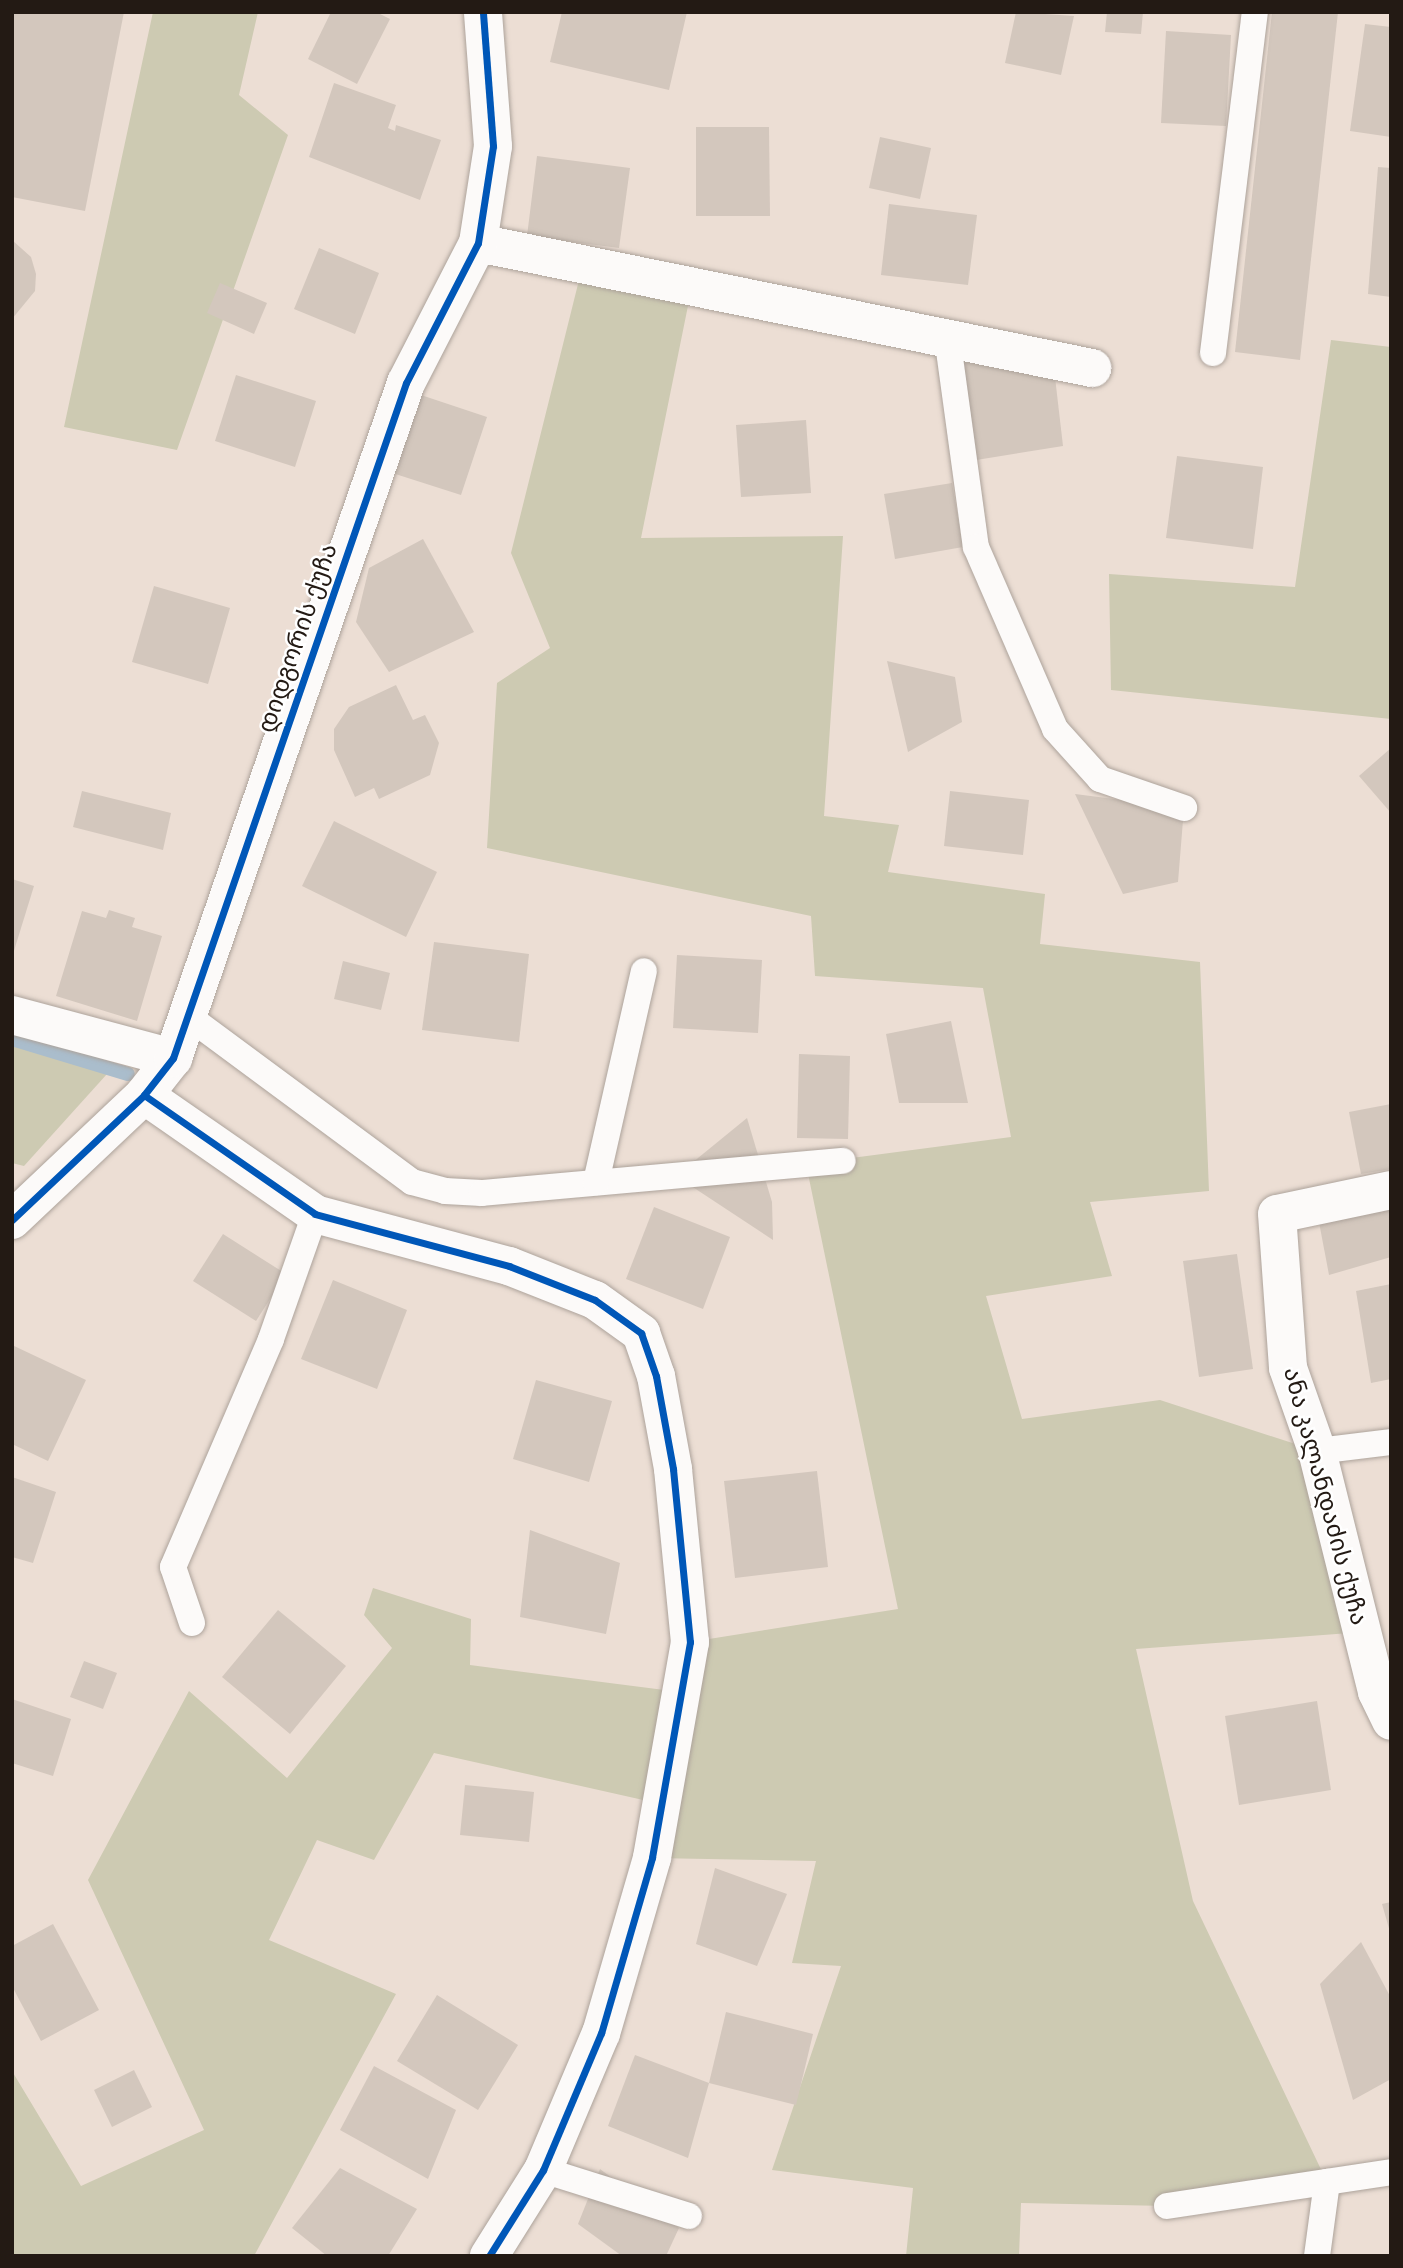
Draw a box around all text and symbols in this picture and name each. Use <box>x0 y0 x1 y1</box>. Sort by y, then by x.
street label: დიდგორის ქუჩა <box>251 540 343 736</box>
street label: ანა კალანდაძის ქუჩა <box>1278 1364 1374 1628</box>

